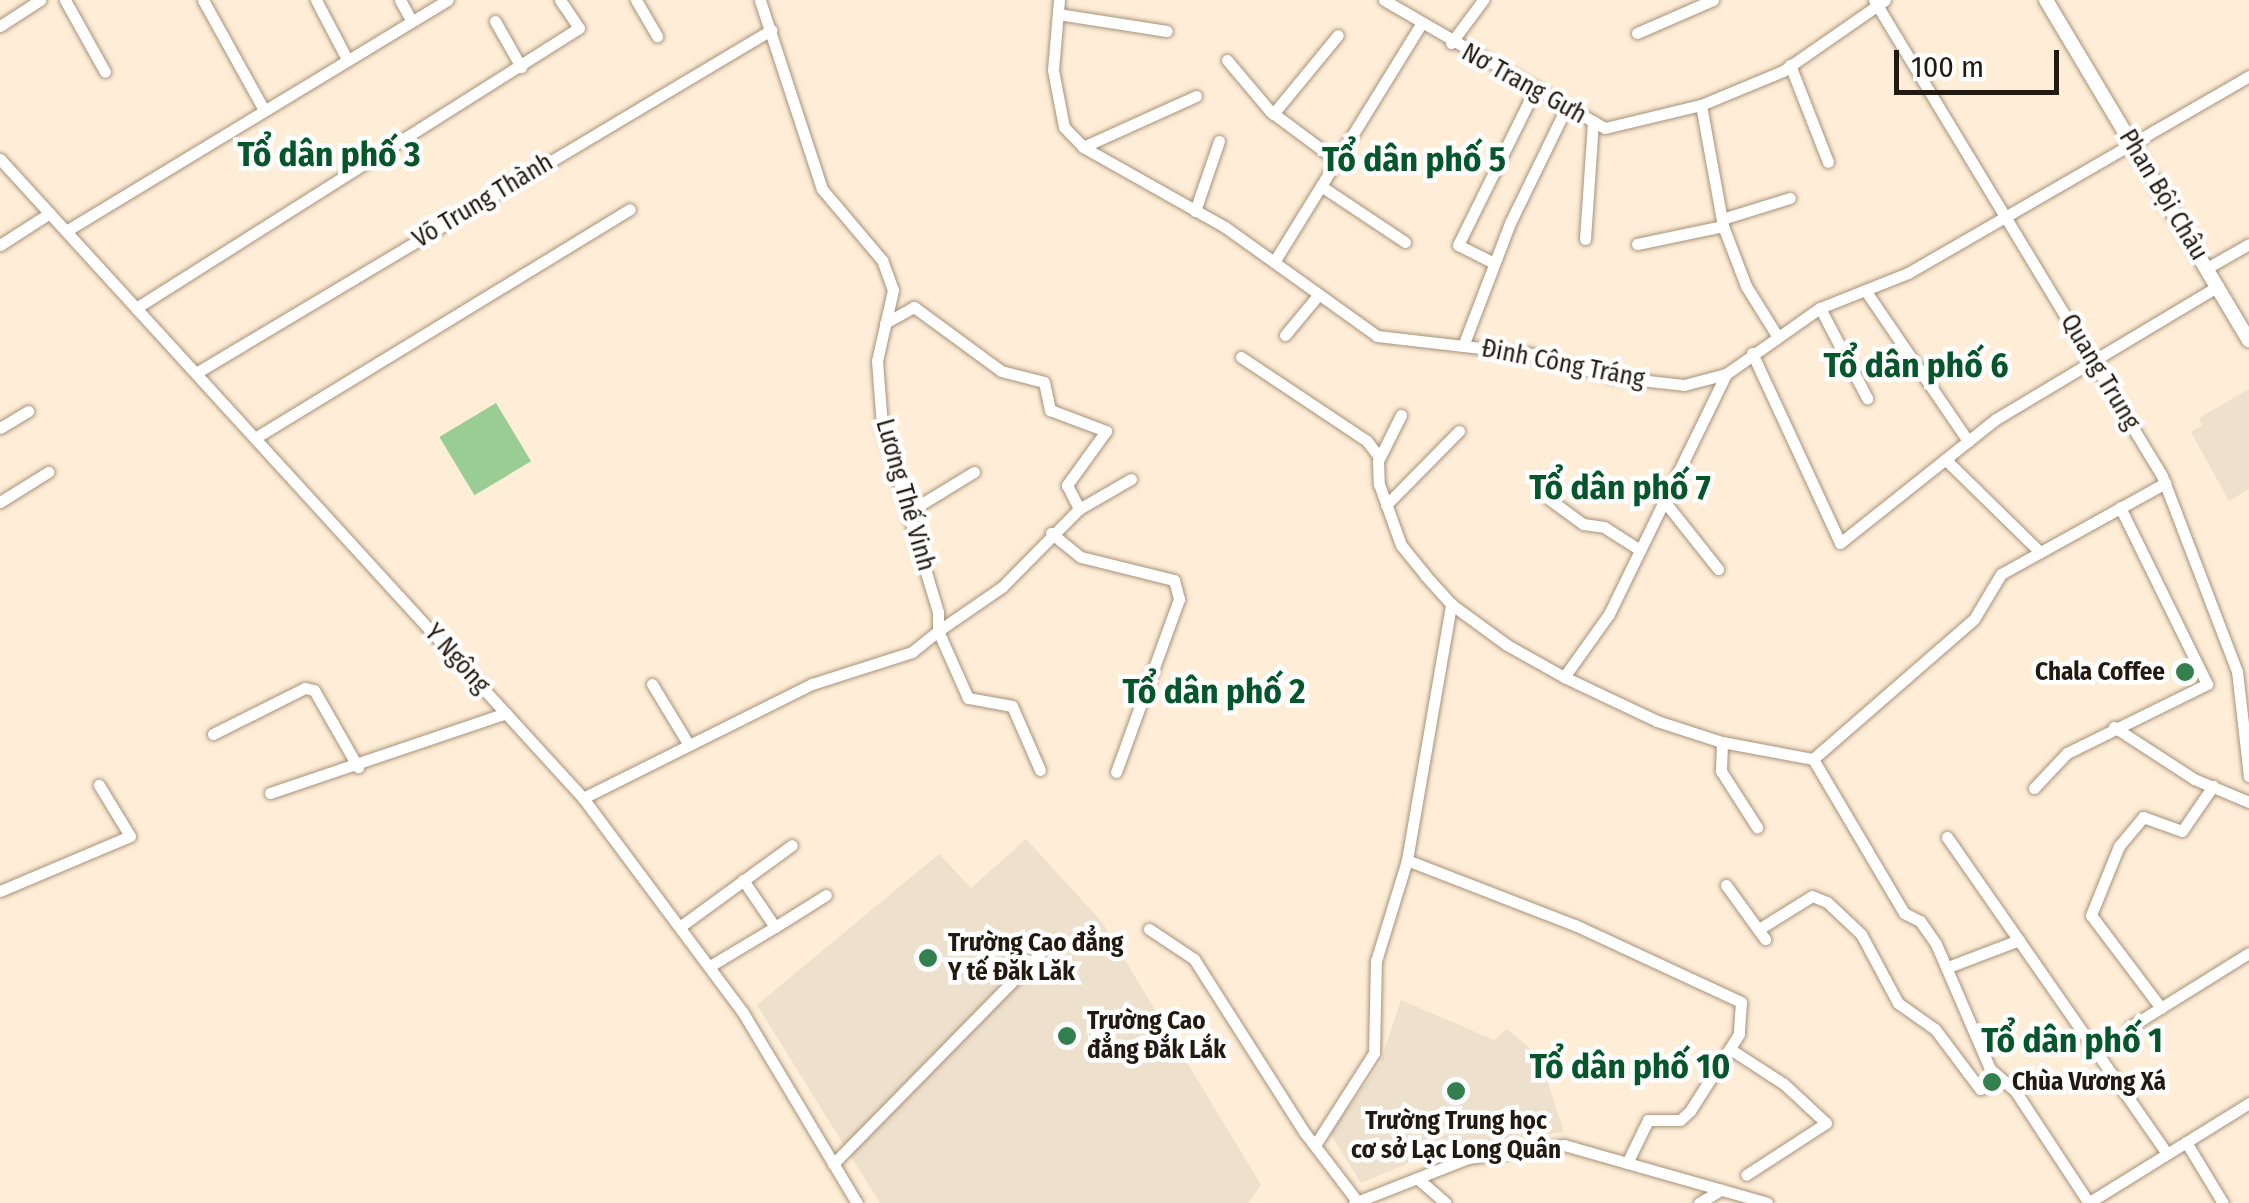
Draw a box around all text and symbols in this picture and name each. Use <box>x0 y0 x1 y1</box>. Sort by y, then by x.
scale bar <box>1899 30 2064 92</box>
street label: Nơ Trang Gưh <box>1456 37 1592 131</box>
text: 100 m <box>1911 49 1984 85</box>
street label: Phan Bội Châu <box>2112 124 2214 266</box>
district label: Tổ dân phố 3 <box>237 133 421 175</box>
district label: Tổ dân phố 5 <box>1322 138 1506 180</box>
street label: Võ Trung Thành <box>408 147 558 255</box>
street label: Quang Trung <box>2054 309 2146 435</box>
street label: Đinh Công Tráng <box>1479 333 1647 395</box>
district label: Tổ dân phố 6 <box>1824 344 2008 386</box>
street label: Lương Thế Vinh <box>869 416 941 574</box>
district label: Tổ dân phố 7 <box>1529 466 1711 508</box>
street label: Y Ngông <box>418 618 496 700</box>
place label: Chala Coffee <box>2035 657 2165 687</box>
marker: Chala Coffee <box>2174 661 2196 683</box>
district label: Tổ dân phố 2 <box>1123 670 1305 712</box>
place label: Trường Cao đẳng Y tế Đăk Lăk <box>948 929 1124 988</box>
marker: Trường Cao đẳng Y tế Đăk Lăk <box>917 947 939 969</box>
place label: Trường Cao đẳng Đắk Lắk <box>1087 1007 1226 1066</box>
district label: Tổ dân phố 1 <box>1981 1019 2163 1061</box>
marker: Trường Cao đẳng Đắk Lắk <box>1056 1025 1078 1047</box>
district label: Tổ dân phố 10 <box>1530 1045 1730 1087</box>
place label: Chùa Vương Xá <box>2012 1067 2166 1097</box>
marker: Chùa Vương Xá <box>1981 1071 2003 1093</box>
marker: Trường Trung học cơ sở Lạc Long Quân <box>1445 1080 1467 1102</box>
place label: Trường Trung học cơ sở Lạc Long Quân <box>1351 1107 1561 1166</box>

